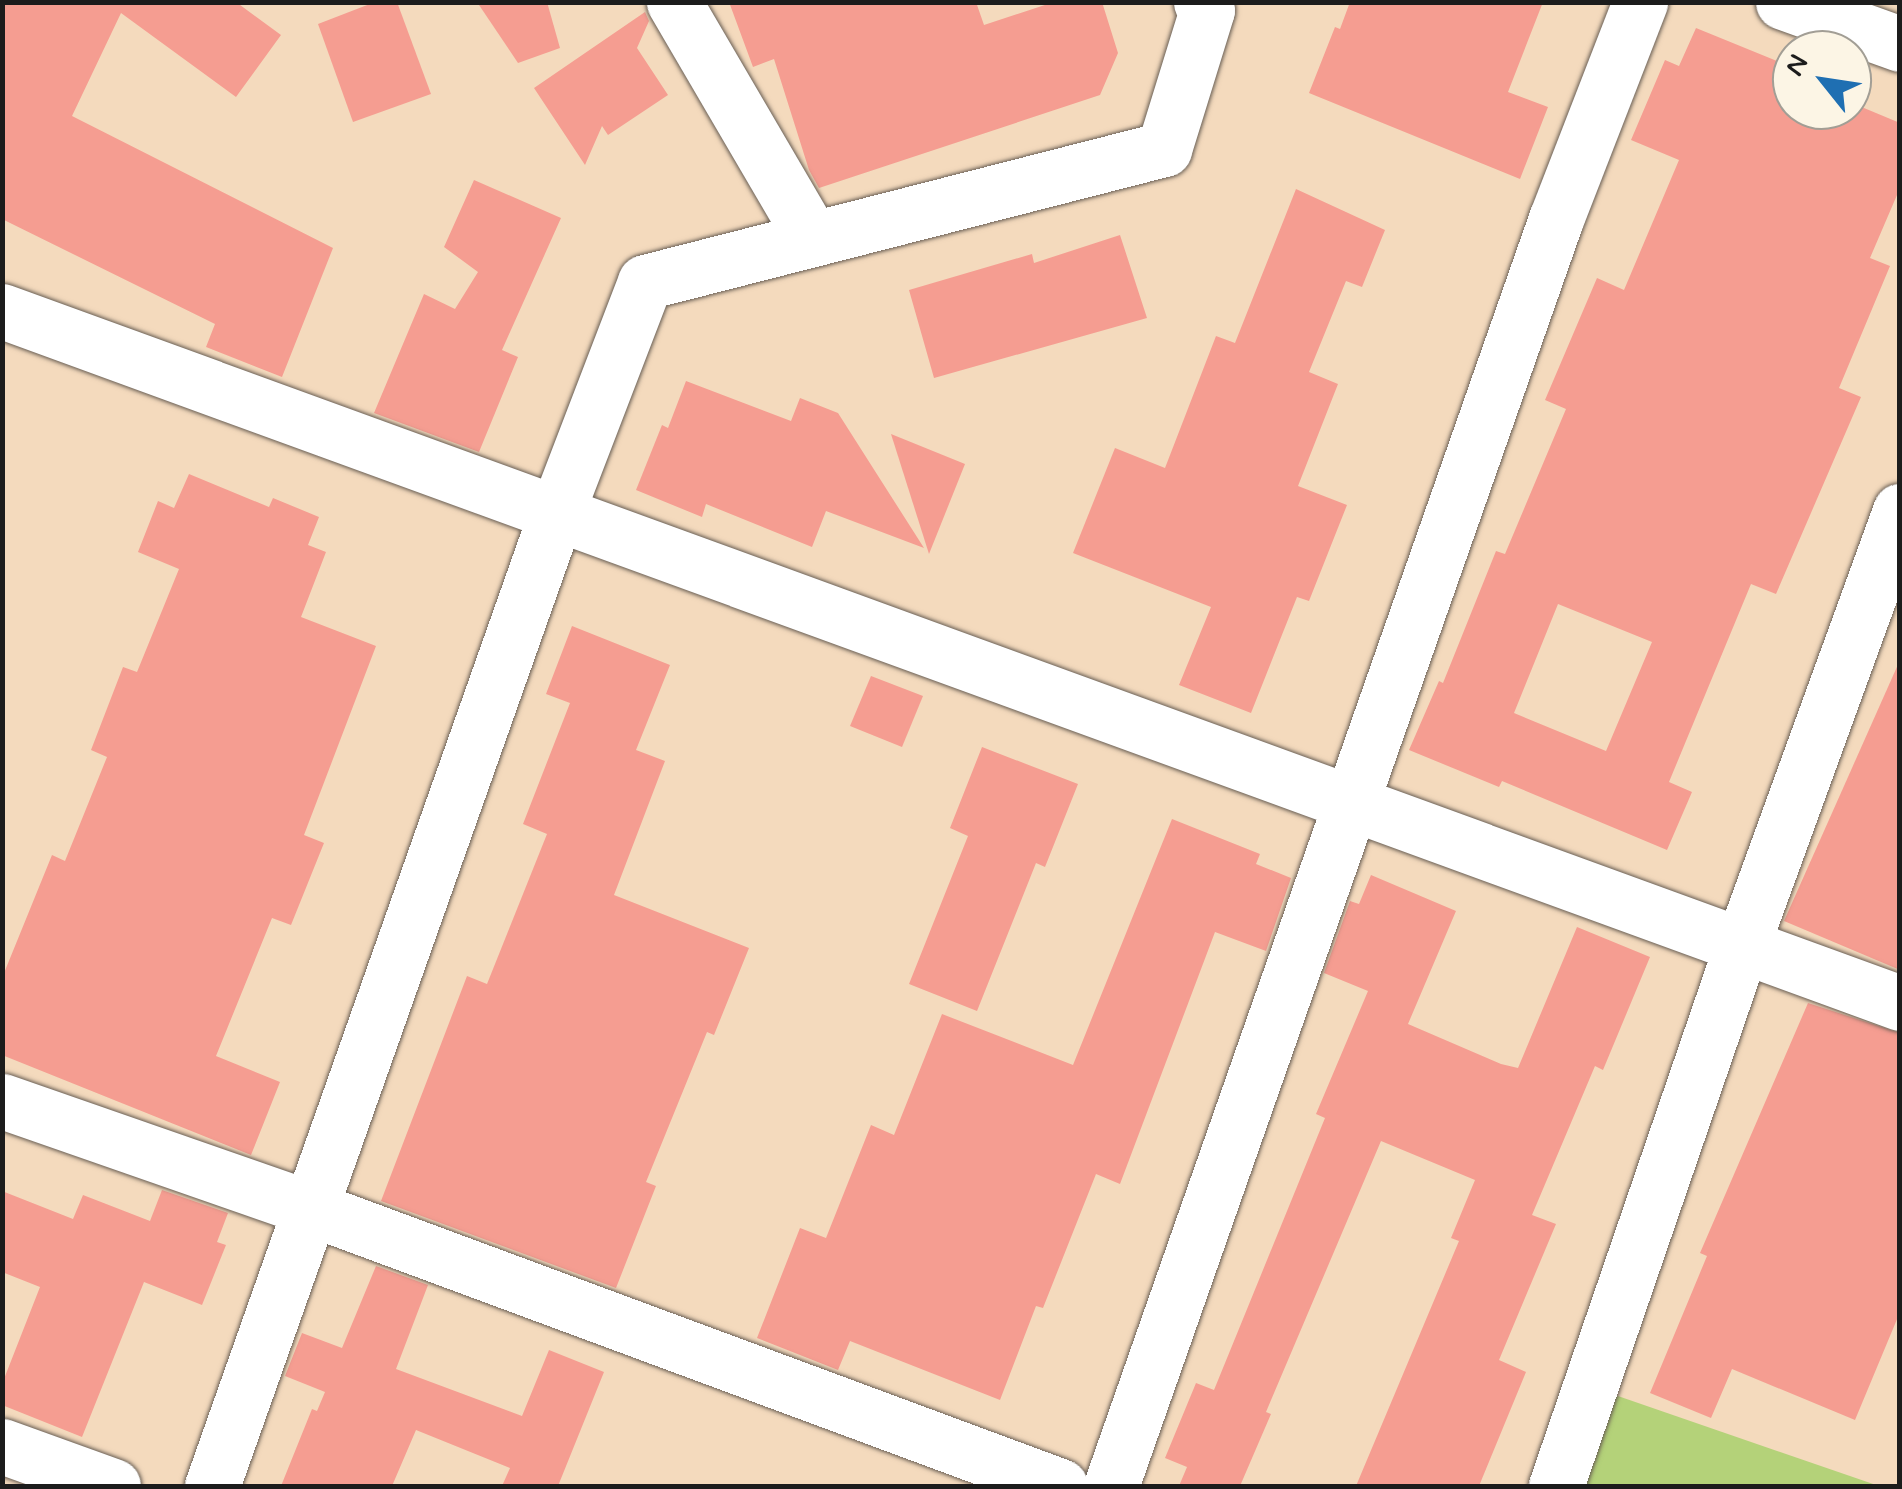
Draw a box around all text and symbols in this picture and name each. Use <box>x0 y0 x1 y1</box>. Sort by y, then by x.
north arrow <box>1772 30 1872 130</box>
text: N <box>1777 48 1818 83</box>

